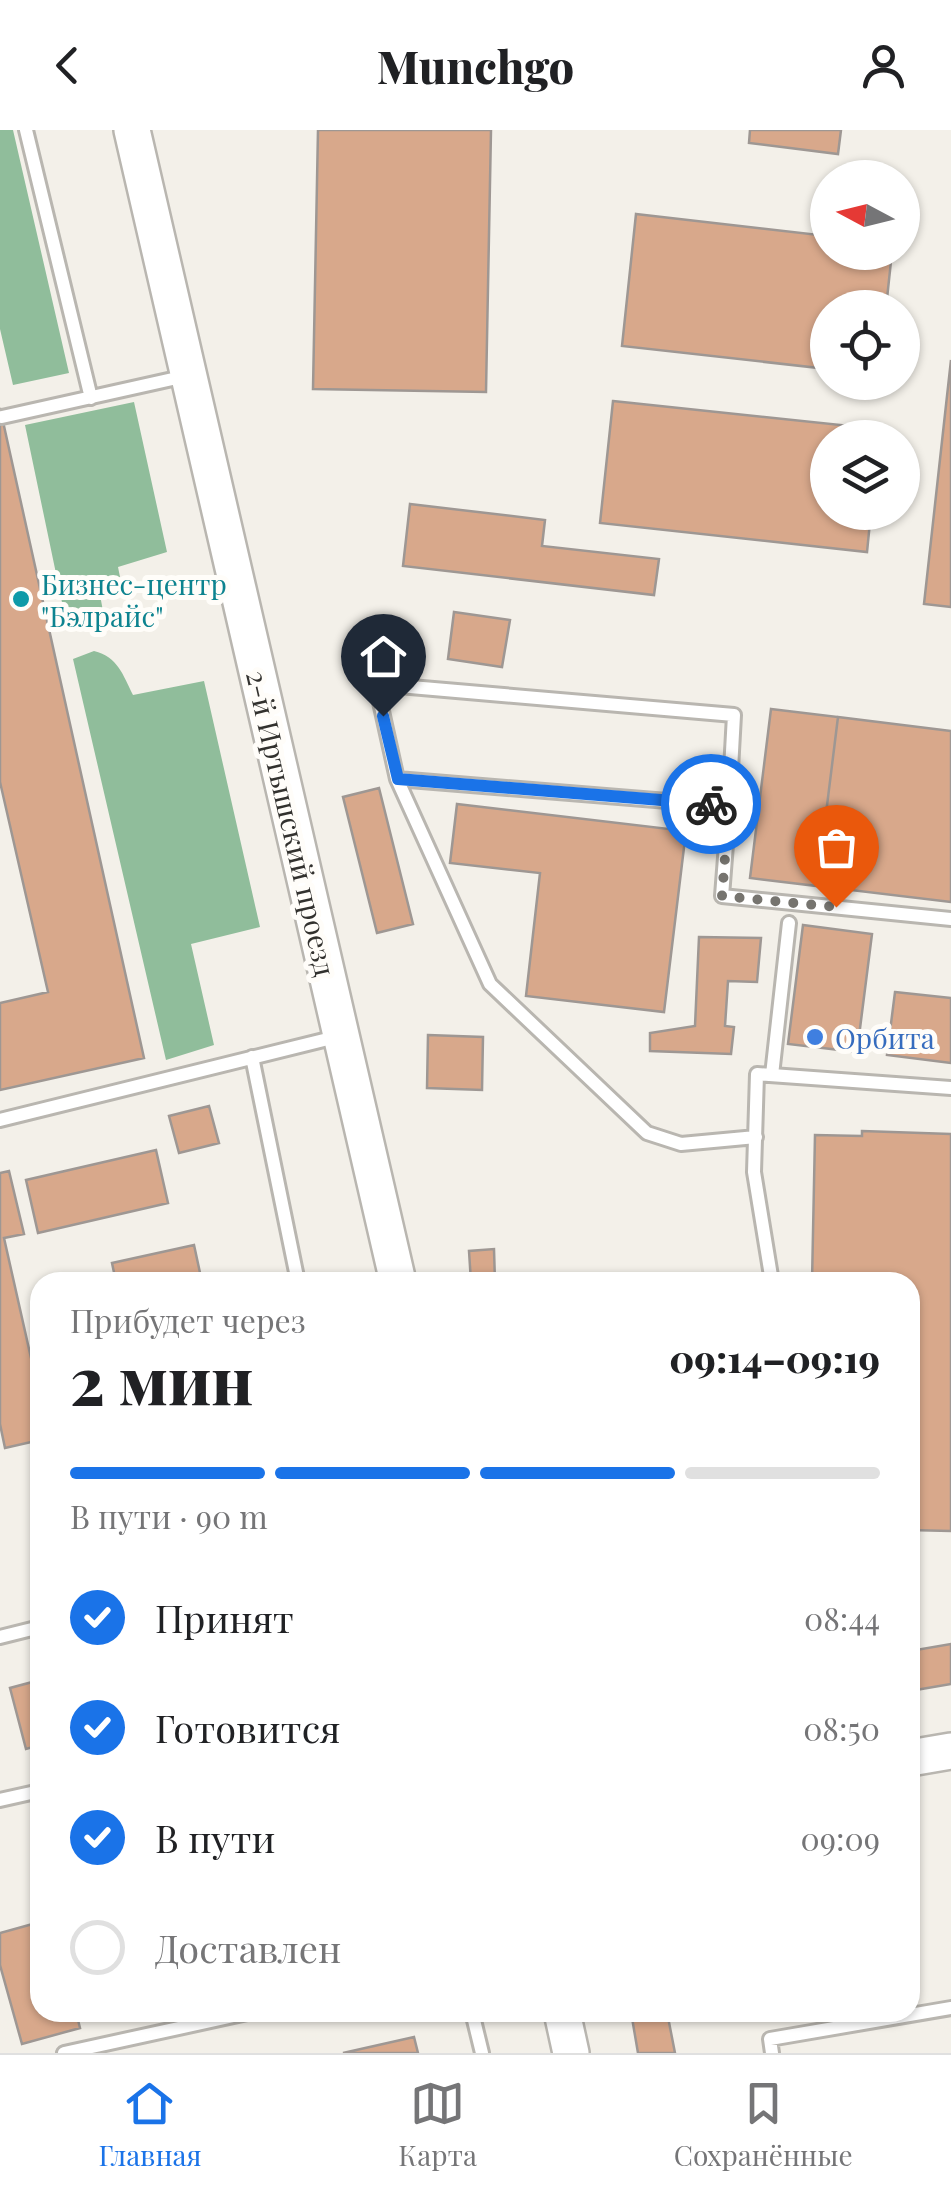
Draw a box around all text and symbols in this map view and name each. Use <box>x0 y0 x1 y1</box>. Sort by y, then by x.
text: Munchgo <box>377 35 574 95</box>
icon: back <box>40 38 95 93</box>
icon: person <box>856 38 911 93</box>
north arrow <box>810 160 920 270</box>
map controls <box>810 160 920 530</box>
button: locate <box>810 290 920 400</box>
button: layers <box>810 420 920 530</box>
place label: Бизнес-центр "Бэлрайс" <box>41 565 227 634</box>
marker: Бизнес-центр "Бэлрайс" <box>10 588 32 610</box>
pin <box>341 614 426 717</box>
icon: home <box>356 629 411 684</box>
street label: 2-й Иртышский проезд <box>239 667 345 980</box>
courier <box>661 754 761 854</box>
icon: bike <box>684 777 739 832</box>
pin <box>794 805 879 908</box>
icon: bag <box>809 820 864 875</box>
place label: Орбита <box>835 1019 935 1056</box>
marker: Орбита <box>804 1026 826 1048</box>
text: Прибудет через <box>70 1298 306 1341</box>
text: 09:14–09:19 <box>669 1332 880 1383</box>
text: 2 мин <box>70 1335 253 1421</box>
text: В пути · 90 m <box>70 1494 268 1537</box>
icon: check <box>70 1590 125 1645</box>
text: Принят <box>155 1592 294 1643</box>
text: 08:44 <box>804 1596 880 1639</box>
icon: check <box>70 1700 125 1755</box>
text: Готовится <box>155 1702 341 1753</box>
text: 08:50 <box>803 1706 880 1749</box>
icon: check <box>70 1810 125 1865</box>
text: В пути <box>155 1812 275 1863</box>
text: 09:09 <box>801 1816 880 1859</box>
text: Доставлен <box>155 1922 341 1973</box>
tab: Главная <box>98 2076 202 2173</box>
tab: Карта <box>398 2076 477 2173</box>
tab: Сохранённые <box>674 2076 853 2173</box>

